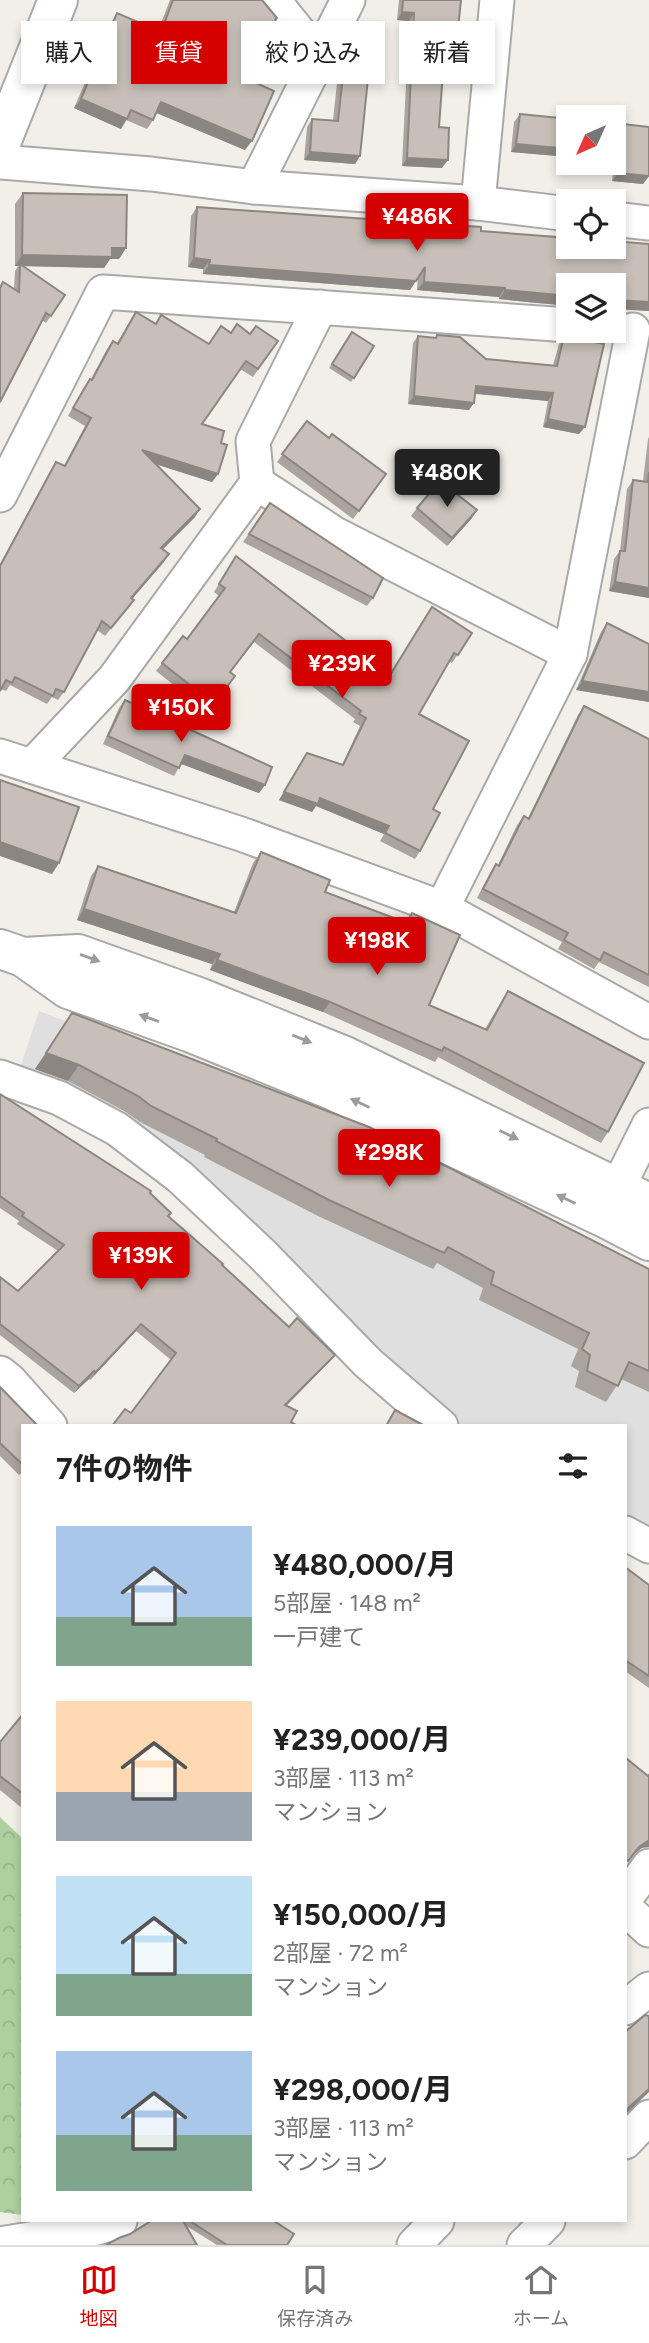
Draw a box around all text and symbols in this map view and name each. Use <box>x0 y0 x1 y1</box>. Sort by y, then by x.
chip: 購入 <box>21 21 117 84</box>
chip: 賃貸 <box>131 21 227 84</box>
chip: 絞り込み <box>241 21 385 84</box>
chip: 新着 <box>399 21 495 84</box>
north arrow <box>556 105 626 175</box>
map controls <box>556 105 626 343</box>
button: locate <box>556 189 626 259</box>
pin: ¥486K <box>368 194 466 253</box>
text: ¥486K <box>381 202 453 230</box>
button: layers <box>556 273 626 343</box>
pin: ¥480K <box>398 449 496 509</box>
text: ¥480K <box>411 458 483 486</box>
pin: ¥239K <box>293 640 391 700</box>
text: ¥239K <box>308 649 376 677</box>
pin: ¥150K <box>132 684 230 744</box>
text: ¥150K <box>148 693 215 721</box>
pin: ¥198K <box>328 918 426 977</box>
text: ¥198K <box>344 926 410 954</box>
one-way arrow <box>79 953 100 964</box>
one-way arrow <box>139 1012 160 1023</box>
one-way arrow <box>292 1034 313 1045</box>
one-way arrow <box>350 1097 370 1109</box>
one-way arrow <box>499 1129 519 1141</box>
pin: ¥298K <box>340 1130 438 1189</box>
text: ¥298K <box>354 1138 424 1166</box>
one-way arrow <box>556 1194 576 1205</box>
pin: ¥139K <box>92 1232 190 1292</box>
text: ¥139K <box>109 1241 173 1269</box>
icon: filters <box>554 1447 592 1485</box>
text: 7件の物件 <box>56 1450 193 1487</box>
text: ¥480,000/月 <box>273 1546 457 1583</box>
icon: home <box>112 1554 196 1638</box>
text: 5部屋 · 148 m² <box>273 1589 421 1617</box>
text: 一戸建て <box>273 1623 365 1651</box>
text: ¥239,000/月 <box>273 1721 451 1758</box>
icon: home <box>112 1729 196 1813</box>
text: 3部屋 · 113 m² <box>273 1764 414 1792</box>
text: マンション <box>273 1798 388 1826</box>
text: ¥150,000/月 <box>273 1896 449 1933</box>
icon: home <box>112 1904 196 1988</box>
text: 2部屋 · 72 m² <box>273 1939 408 1967</box>
text: マンション <box>273 1973 388 2001</box>
text: ¥298,000/月 <box>273 2071 453 2108</box>
icon: home <box>112 2079 196 2163</box>
text: 3部屋 · 113 m² <box>273 2114 414 2142</box>
text: マンション <box>273 2148 388 2176</box>
tab: 地図 <box>80 2261 118 2330</box>
tab: 保存済み <box>277 2261 353 2330</box>
tab: ホーム <box>513 2261 569 2330</box>

